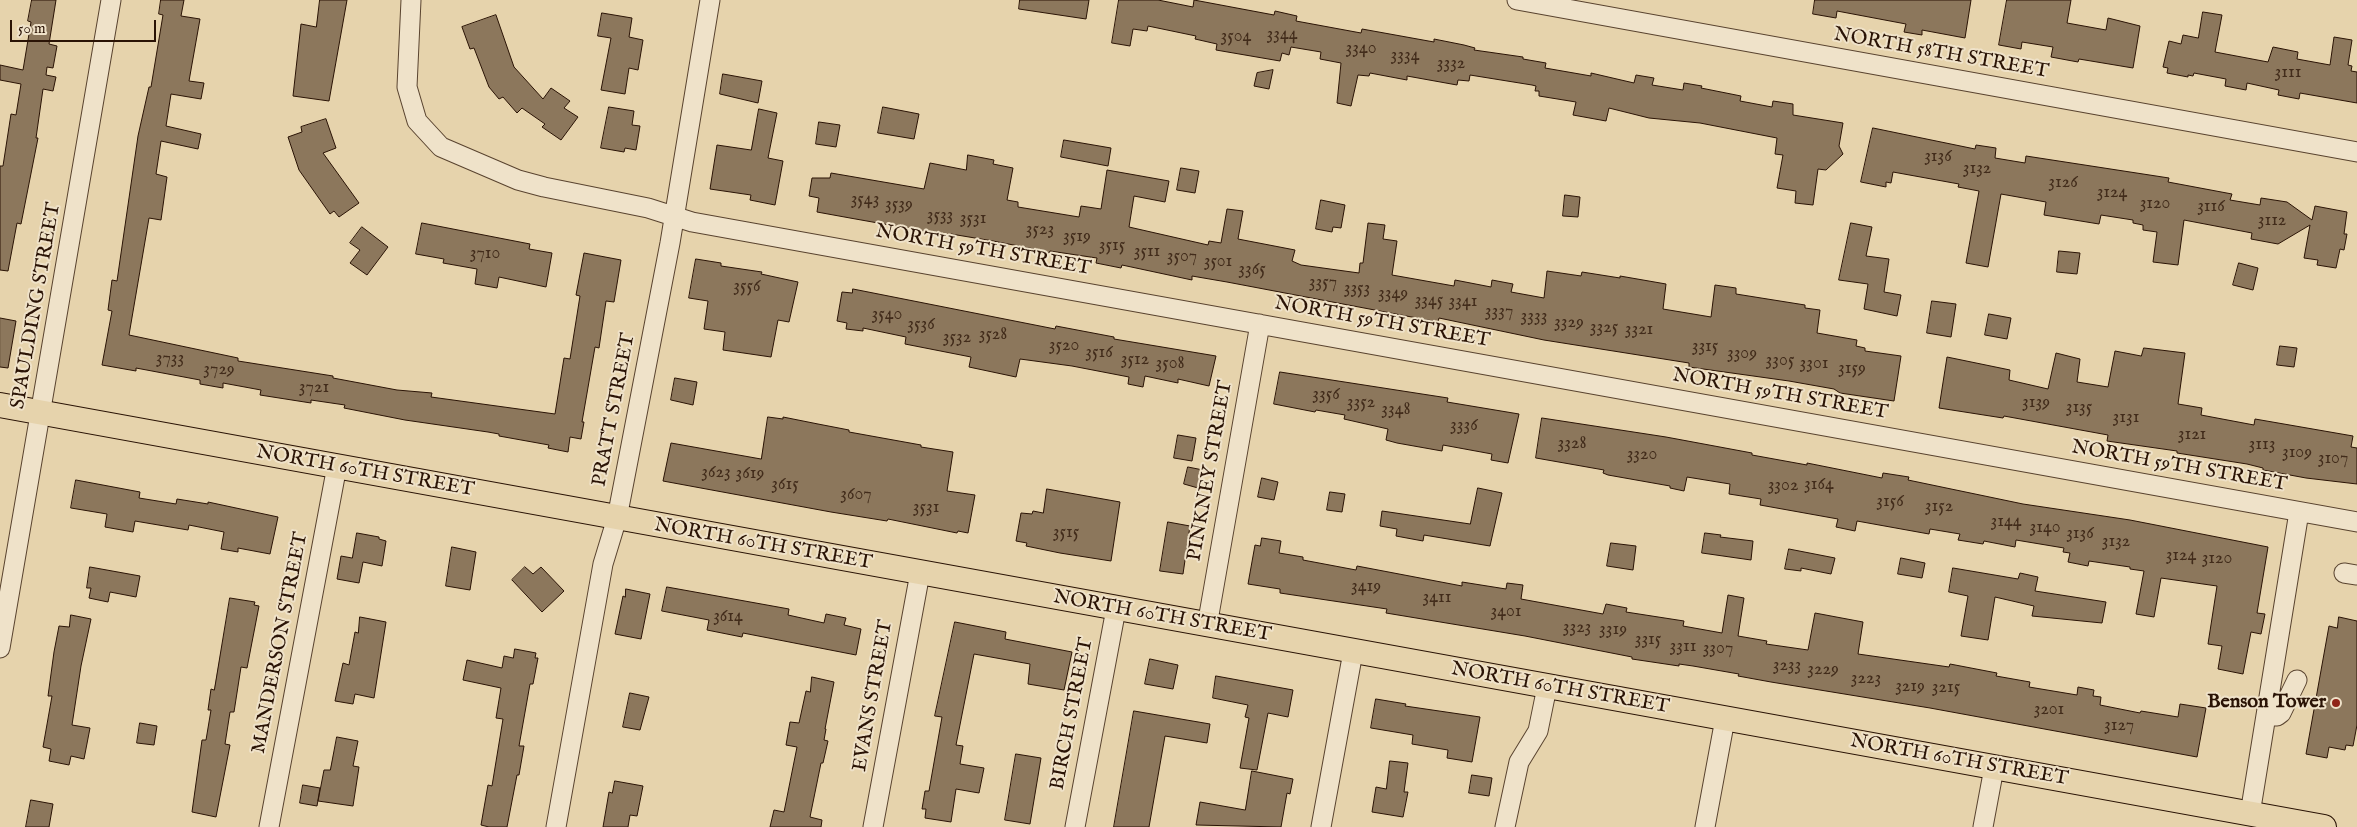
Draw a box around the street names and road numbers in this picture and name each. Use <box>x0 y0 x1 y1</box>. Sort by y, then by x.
street label: NORTH 58TH STREET <box>1832 23 2050 85</box>
street label: SPAULDING STREET <box>7 201 67 411</box>
street label: NORTH 59TH STREET <box>873 220 1093 282</box>
street label: NORTH 59TH STREET <box>1272 292 1492 354</box>
street label: PRATT STREET <box>588 331 642 489</box>
street label: NORTH 59TH STREET <box>1670 364 1890 426</box>
street label: PINKNEY STREET <box>1183 379 1239 563</box>
street label: NORTH 59TH STREET <box>2069 436 2289 498</box>
street label: NORTH 60TH STREET <box>254 441 476 503</box>
street label: NORTH 60TH STREET <box>652 514 874 576</box>
street label: MANDERSON STREET <box>248 530 314 756</box>
street label: NORTH 60TH STREET <box>1051 586 1273 648</box>
street label: EVANS STREET <box>849 618 899 774</box>
street label: BIRCH STREET <box>1046 636 1100 792</box>
street label: NORTH 60TH STREET <box>1449 658 1671 720</box>
street label: NORTH 60TH STREET <box>1848 730 2070 792</box>

